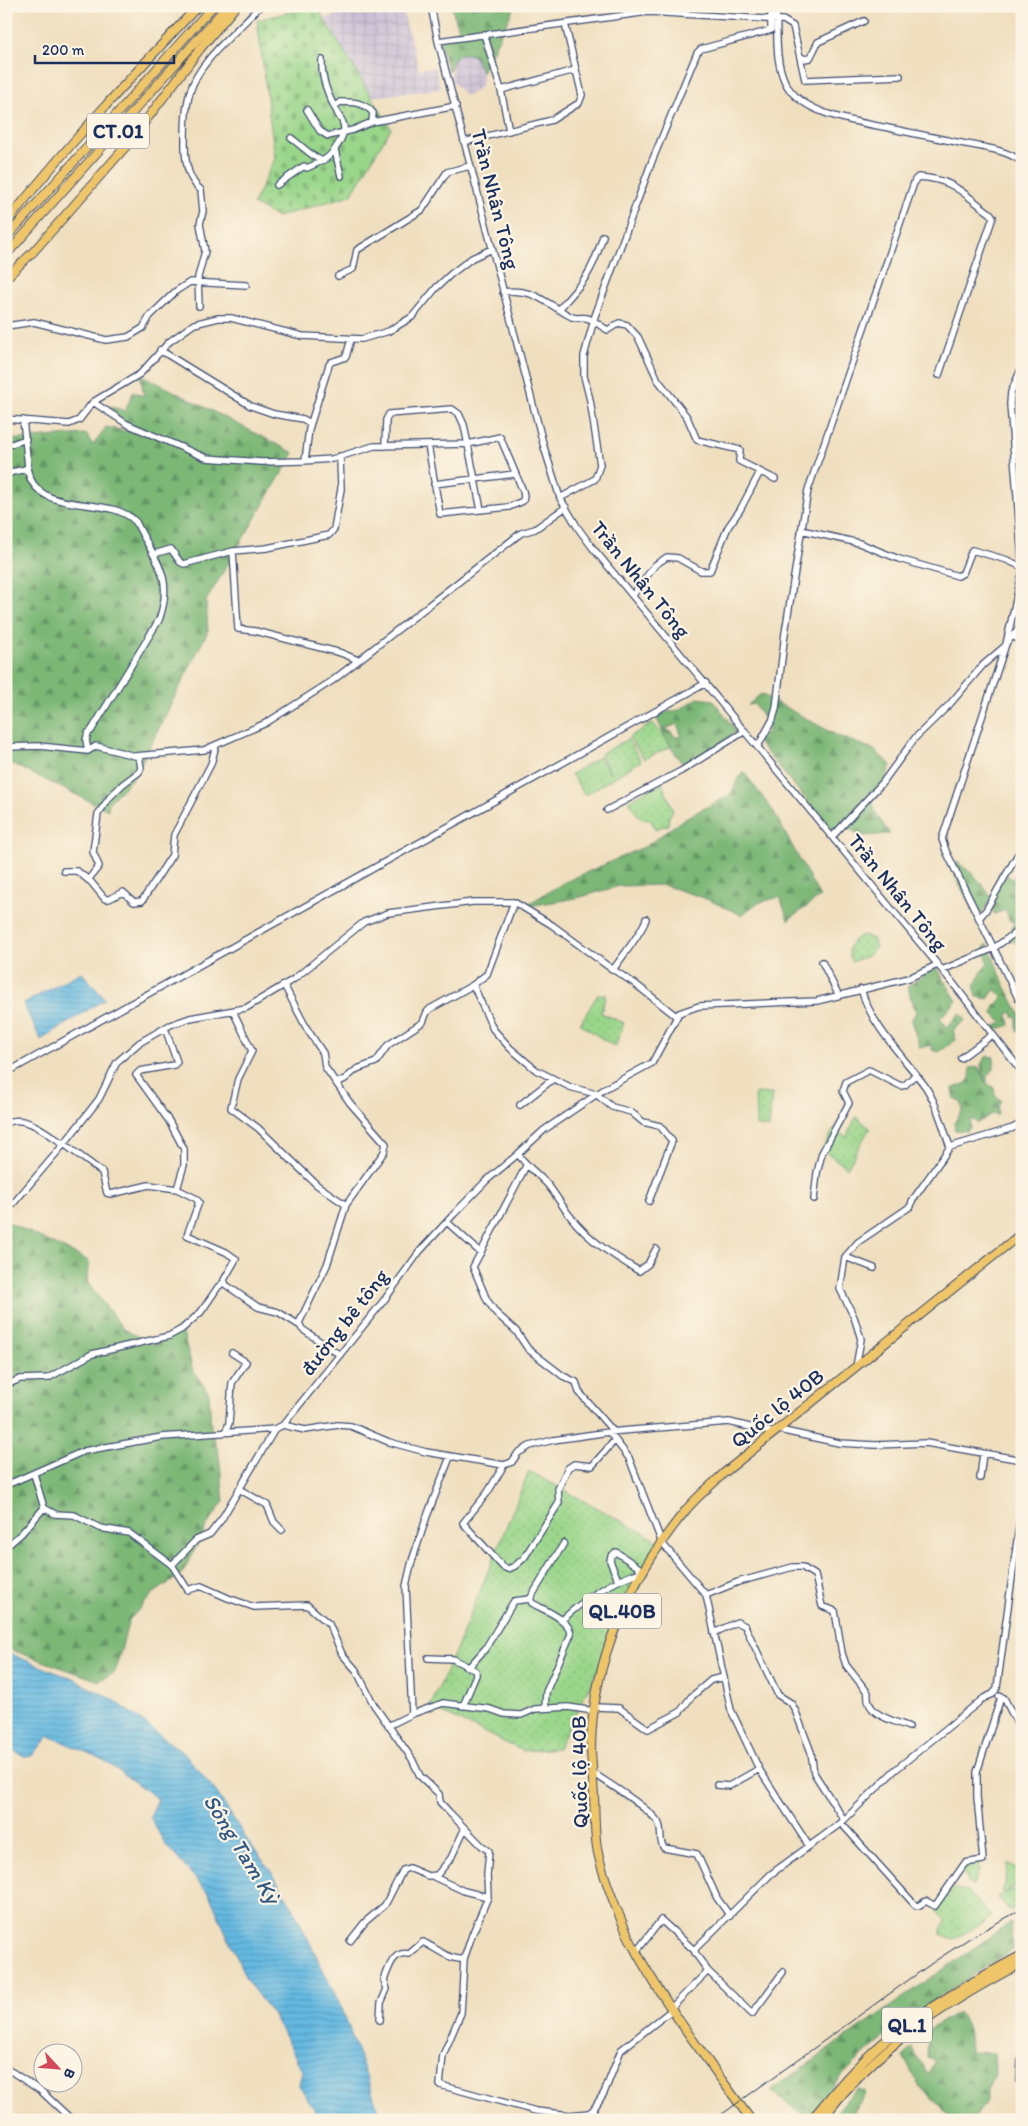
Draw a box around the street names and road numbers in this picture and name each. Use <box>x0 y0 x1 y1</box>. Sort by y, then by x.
road number: CT.01 <box>87 114 149 148</box>
street label: Trần Nhân Tông <box>466 126 526 272</box>
street label: Trần Nhân Tông <box>586 515 696 643</box>
street label: Trần Nhân Tông <box>843 828 953 956</box>
street label: đường bê tông <box>295 1264 394 1380</box>
street label: Quốc lộ 40B <box>725 1363 829 1453</box>
road number: QL.40B <box>583 1594 661 1628</box>
street label: Quốc lộ 40B <box>566 1715 592 1829</box>
road number: QL.1 <box>882 2008 932 2042</box>

